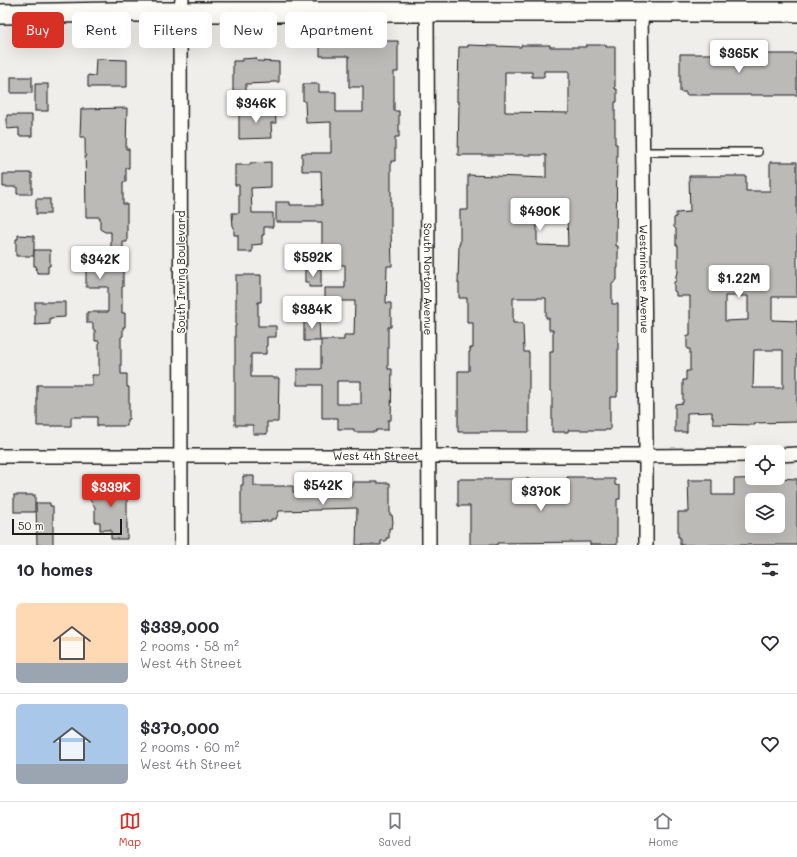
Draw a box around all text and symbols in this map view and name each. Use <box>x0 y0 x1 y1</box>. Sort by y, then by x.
chip: Buy <box>12 12 64 48</box>
chip: Rent <box>72 12 131 48</box>
chip: Filters <box>139 12 212 48</box>
chip: New <box>220 12 277 48</box>
chip: Apartment <box>285 12 387 48</box>
pin: $365K <box>711 40 767 74</box>
text: $365K <box>719 44 759 61</box>
pin: $346K <box>228 90 284 124</box>
text: $346K <box>236 94 276 111</box>
pin: $490K <box>512 198 568 232</box>
text: $490K <box>519 202 561 219</box>
street label: South Irving Boulevard <box>173 211 188 333</box>
street label: South Norton Avenue <box>421 223 436 336</box>
street label: Westminster Avenue <box>636 224 653 334</box>
pin: $592K <box>285 244 341 278</box>
pin: $342K <box>72 246 128 280</box>
text: $592K <box>293 248 333 265</box>
text: $342K <box>80 250 120 267</box>
pin: $1.22M <box>706 265 772 299</box>
text: $1.22M <box>718 269 760 286</box>
pin: $384K <box>284 296 340 330</box>
text: $384K <box>292 300 332 317</box>
map controls <box>745 445 785 533</box>
button: locate <box>745 445 785 485</box>
street label: West 4th Street <box>333 448 419 463</box>
pin: $542K <box>295 472 351 506</box>
pin: $339K <box>83 474 139 508</box>
text: $542K <box>303 476 343 493</box>
text: $339K <box>91 478 131 495</box>
pin: $370K <box>513 478 569 512</box>
text: $370K <box>521 482 561 499</box>
button: layers <box>745 493 785 533</box>
scale bar <box>12 517 122 536</box>
text: 50 m <box>18 518 44 533</box>
text: 10 homes <box>16 558 93 580</box>
icon: filters <box>759 558 781 580</box>
text: $339,000 <box>140 615 219 637</box>
icon: home <box>48 619 96 667</box>
icon: heart <box>759 632 781 654</box>
text: 2 rooms · 58 m² <box>140 637 239 654</box>
text: West 4th Street <box>140 654 242 671</box>
text: $370,000 <box>140 716 219 738</box>
icon: home <box>48 720 96 768</box>
icon: heart <box>759 733 781 755</box>
text: 2 rooms · 60 m² <box>140 738 239 755</box>
text: West 4th Street <box>140 755 242 772</box>
tab: Map <box>119 810 141 849</box>
tab: Saved <box>378 810 411 849</box>
tab: Home <box>648 810 678 849</box>

